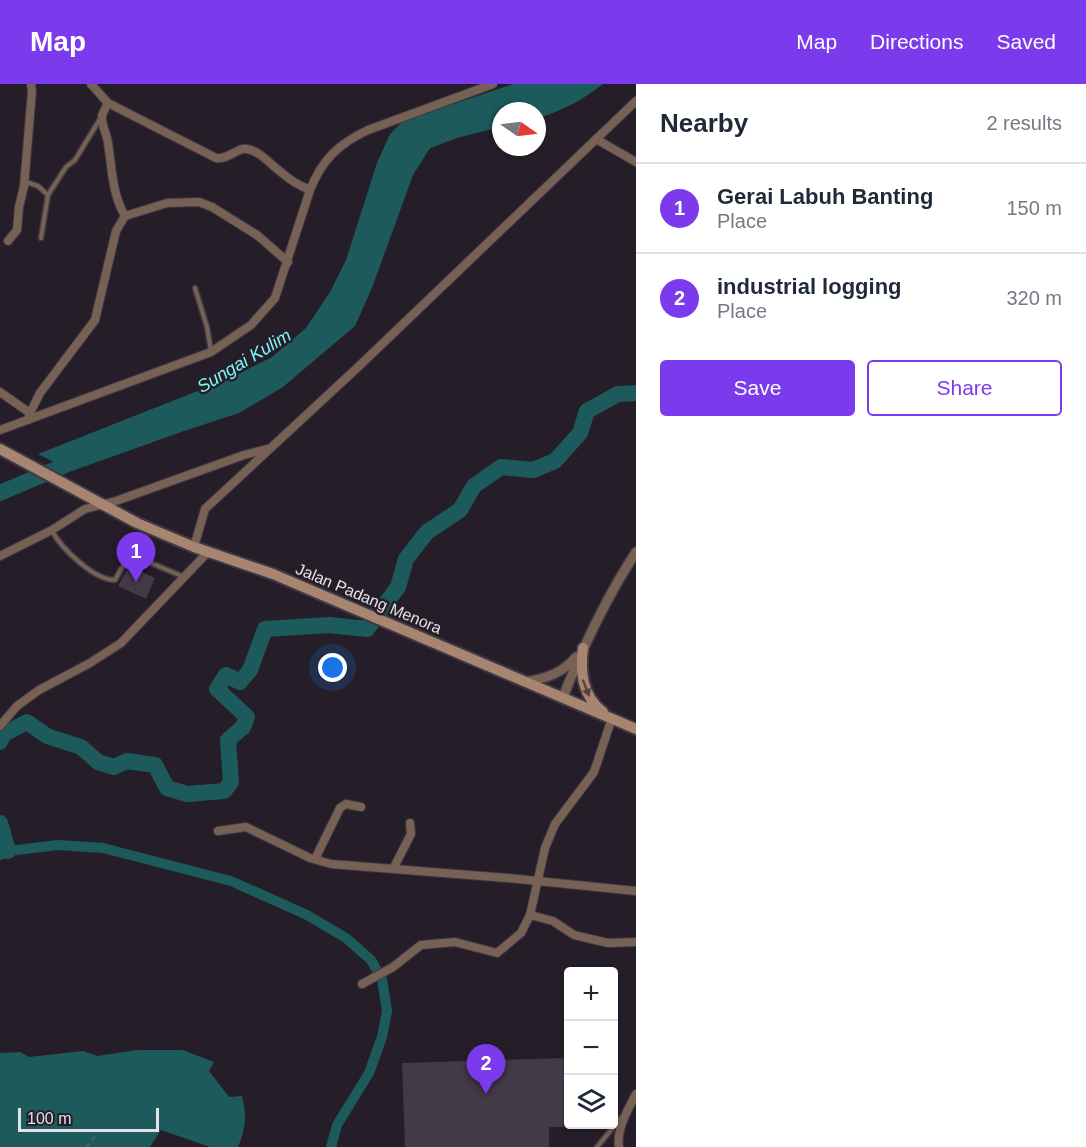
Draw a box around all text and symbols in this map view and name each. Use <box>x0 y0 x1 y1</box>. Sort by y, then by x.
text: Map <box>30 26 86 57</box>
text: Map <box>796 30 837 53</box>
text: Directions <box>870 30 963 53</box>
text: Saved <box>996 30 1056 53</box>
north arrow <box>492 102 546 156</box>
text: Nearby <box>660 108 748 138</box>
text: 2 results <box>986 112 1062 134</box>
text: Gerai Labuh Banting <box>717 184 933 209</box>
text: 1 <box>674 197 685 219</box>
text: 150 m <box>1006 197 1062 219</box>
text: Place <box>717 210 767 232</box>
text: industrial logging <box>717 274 902 299</box>
text: 2 <box>674 287 685 309</box>
text: 320 m <box>1006 287 1062 309</box>
text: Place <box>717 300 767 322</box>
water label: Sungai Kulim <box>193 325 295 397</box>
button: Save <box>660 360 855 416</box>
button: Share <box>867 360 1062 416</box>
pin: 1 <box>116 532 156 582</box>
street label: Jalan Padang Menora <box>293 560 444 637</box>
your location <box>318 653 347 682</box>
one-way arrow <box>582 679 592 697</box>
map controls <box>564 967 618 1129</box>
button: + <box>564 967 618 1021</box>
button: − <box>564 1021 618 1075</box>
pin: 2 <box>466 1044 506 1094</box>
button: layers <box>564 1075 618 1129</box>
scale bar <box>18 1105 159 1132</box>
text: 100 m <box>27 1110 71 1127</box>

